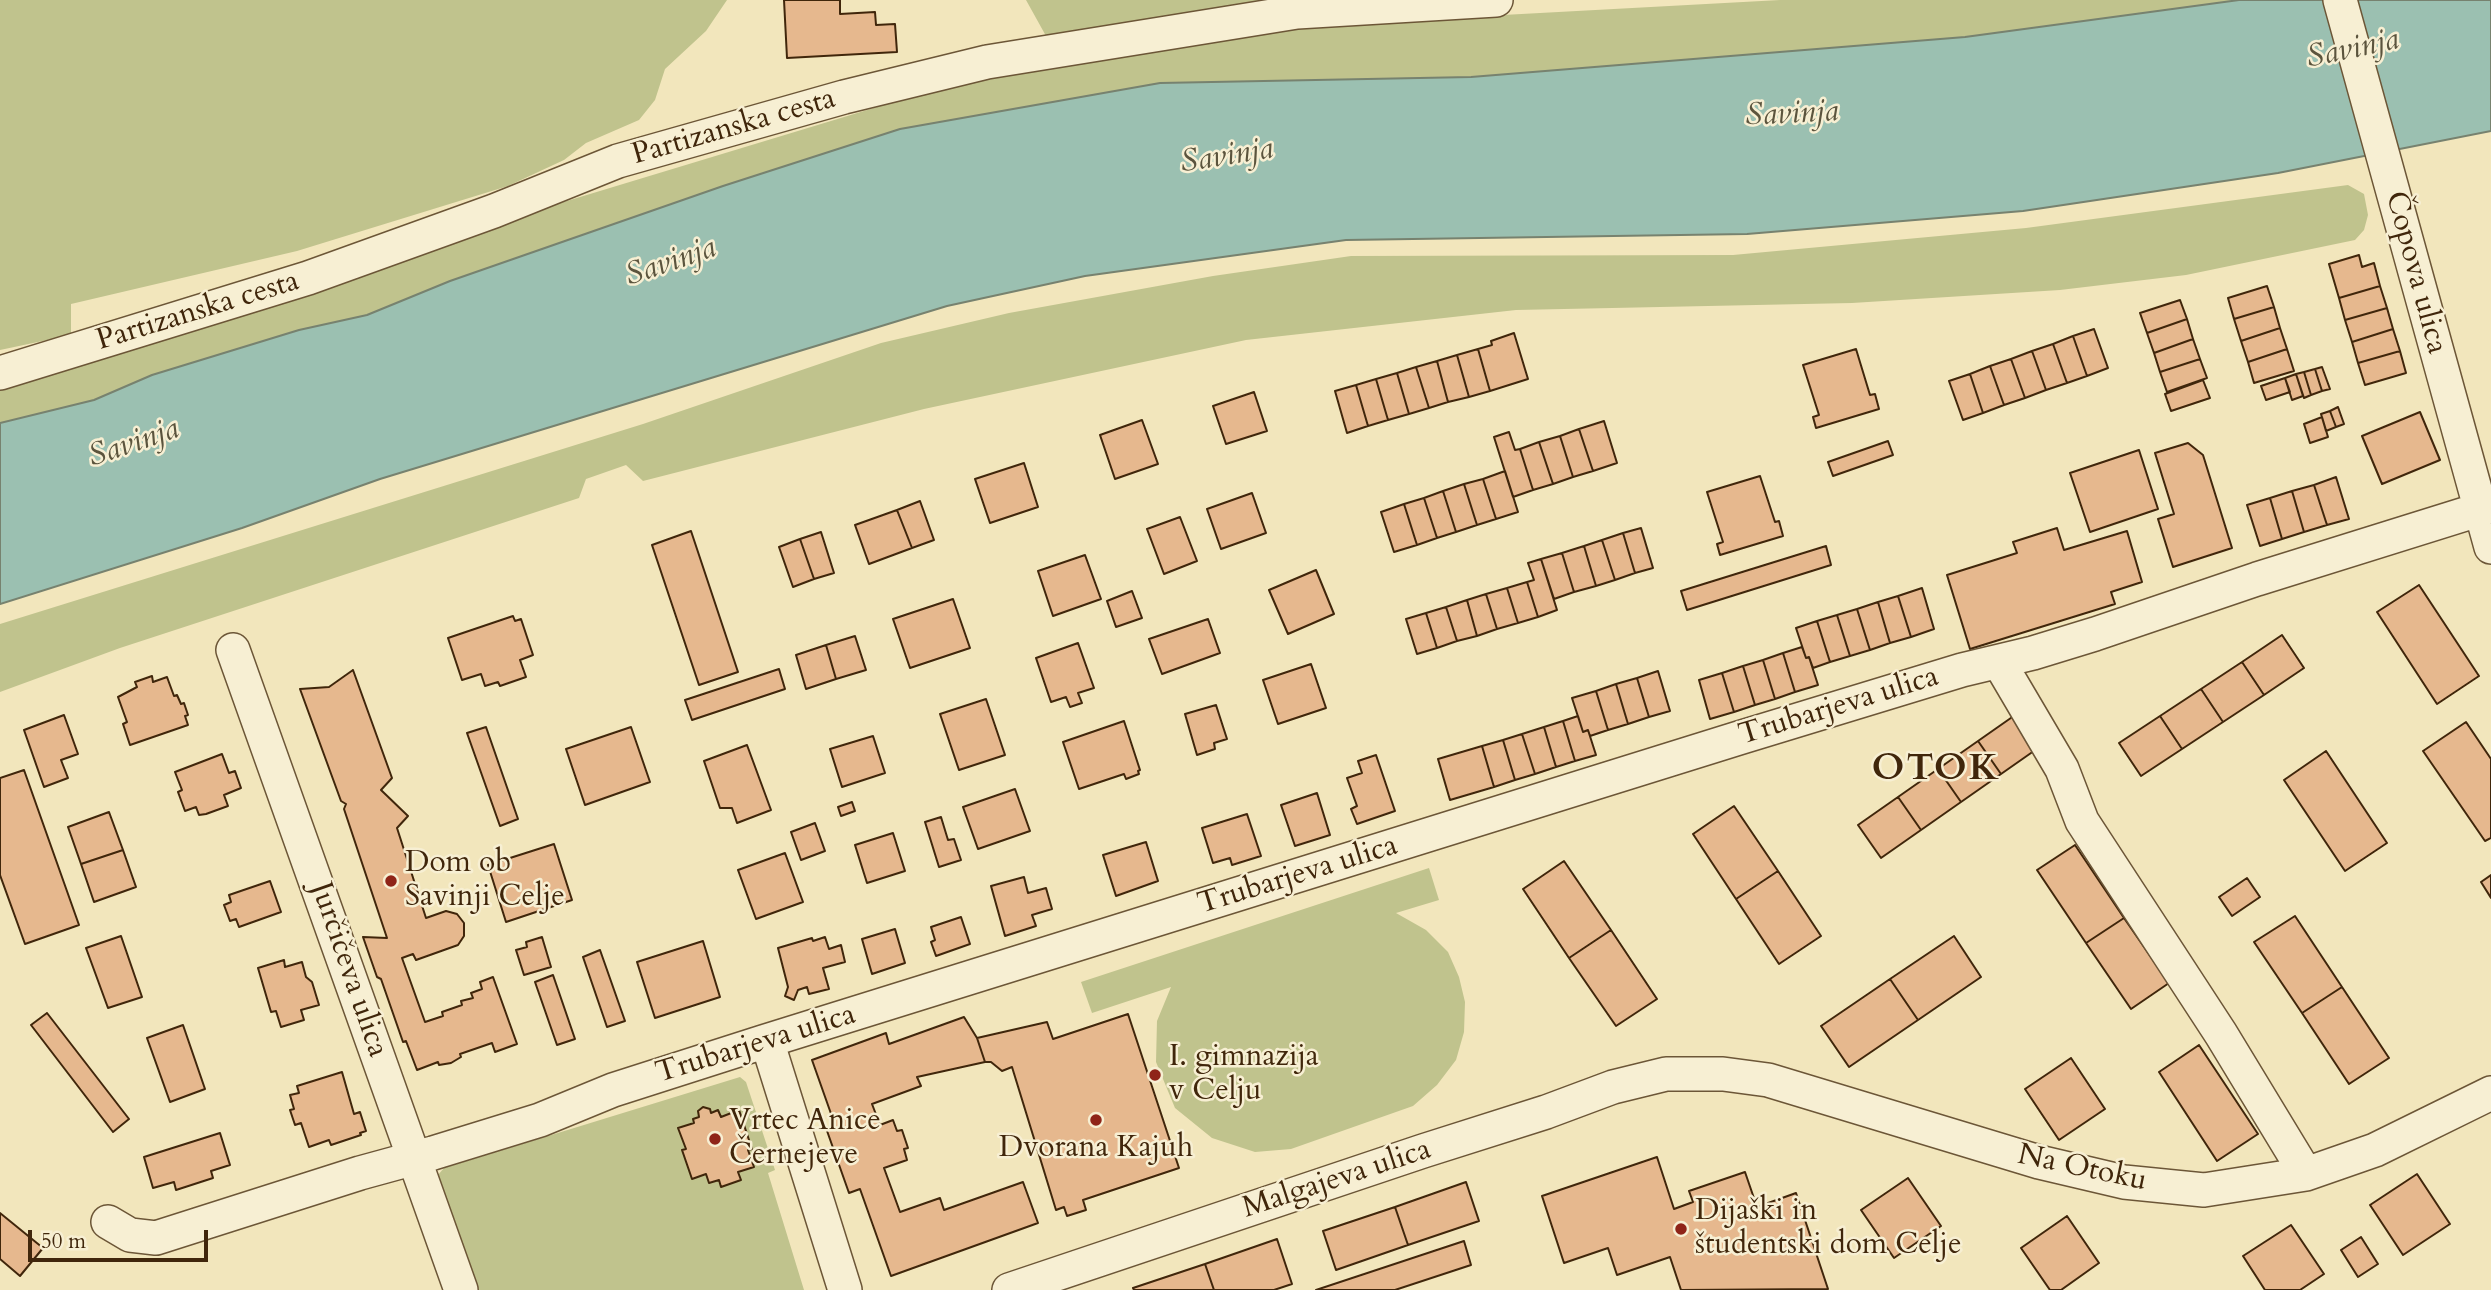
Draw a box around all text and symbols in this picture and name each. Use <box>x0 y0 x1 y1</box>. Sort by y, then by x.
water label: Savinja <box>2303 21 2403 79</box>
street label: Partizanska cesta <box>628 82 840 174</box>
water label: Savinja <box>1744 93 1840 137</box>
water label: Savinja <box>1178 131 1276 183</box>
street label: Čopova ulica <box>2376 188 2454 358</box>
water label: Savinja <box>620 230 722 296</box>
street label: Partizanska cesta <box>92 264 304 360</box>
water label: Savinja <box>83 411 185 477</box>
street label: Trubarjeva ulica <box>1735 660 1943 754</box>
district label: OTOK <box>1872 748 2000 792</box>
street label: Trubarjeva ulica <box>1194 829 1402 923</box>
place label: Dom ob Savinji Celje <box>405 846 565 916</box>
marker: Dom ob Savinji Celje <box>383 873 399 889</box>
street label: Jurčičeva ulica <box>301 878 395 1062</box>
street label: Trubarjeva ulica <box>652 998 860 1092</box>
place label: I. gimnazija v Celju <box>1169 1040 1319 1110</box>
marker: I. gimnazija v Celju <box>1147 1067 1163 1083</box>
place label: Vrtec Anice Černejeve <box>729 1104 881 1174</box>
marker: Dvorana Kajuh <box>1088 1112 1104 1128</box>
marker: Vrtec Anice Černejeve <box>707 1131 723 1147</box>
place label: Dvorana Kajuh <box>999 1131 1193 1167</box>
street label: Malgajeva ulica <box>1238 1133 1436 1227</box>
street label: Na Otoku <box>2014 1138 2150 1200</box>
place label: Dijaški in študentski dom Celje <box>1695 1194 1962 1264</box>
scale bar <box>32 1216 212 1260</box>
marker: Dijaški in študentski dom Celje <box>1673 1221 1689 1237</box>
text: 50 m <box>41 1227 86 1256</box>

